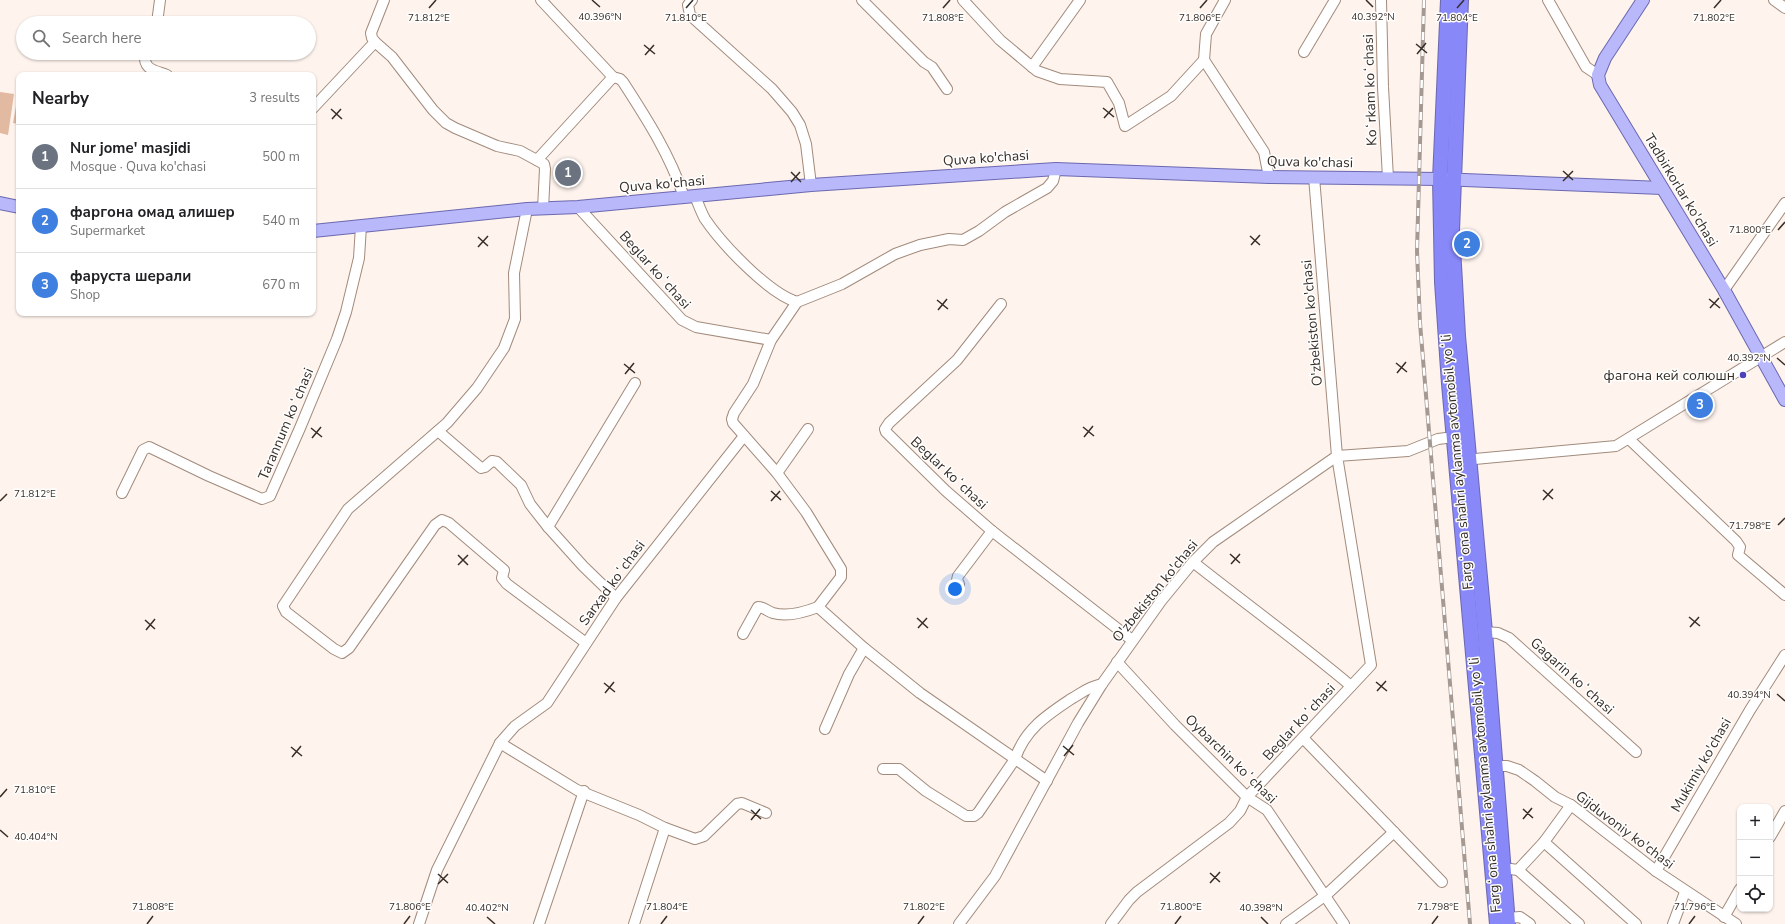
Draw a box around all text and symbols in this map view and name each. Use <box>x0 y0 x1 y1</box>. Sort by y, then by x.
text: 40.396°N <box>578 10 622 24</box>
text: 40.392°N <box>1351 10 1395 24</box>
text: 71.812°E <box>408 11 450 25</box>
text: 71.810°E <box>665 11 707 25</box>
text: 71.808°E <box>922 11 964 25</box>
text: 71.806°E <box>1179 11 1221 25</box>
text: 71.804°E <box>1436 11 1478 25</box>
text: 71.802°E <box>1693 11 1735 25</box>
search box <box>16 16 316 60</box>
icon: search <box>30 27 52 49</box>
text: Search here <box>62 28 142 48</box>
street label: Koʻrkam koʻchasi <box>1359 34 1381 146</box>
text: Nearby <box>32 87 89 110</box>
text: 3 results <box>249 89 300 107</box>
street label: Tadbirkorlar ko'chasi <box>1640 130 1722 250</box>
text: Nur jome' masjidi <box>70 138 191 158</box>
street label: Quva ko'chasi <box>942 146 1030 170</box>
text: 1 <box>41 148 49 166</box>
text: 500 m <box>262 148 300 166</box>
street label: Quva ko'chasi <box>1267 152 1353 172</box>
text: Mosque · Quva ko'chasi <box>70 158 206 176</box>
pin: 1 <box>555 158 581 188</box>
street label: Quva ko'chasi <box>618 171 706 197</box>
text: фаргона омад алишер <box>70 202 235 222</box>
text: 2 <box>41 212 49 230</box>
text: 540 m <box>262 212 300 230</box>
text: Supermarket <box>70 222 145 240</box>
text: 71.800°E <box>1729 223 1771 237</box>
street label: Beglar koʻchasi <box>615 227 695 313</box>
pin: 2 <box>1454 229 1480 259</box>
street label: O'zbekiston ko'chasi <box>1297 259 1327 387</box>
text: фаруста шерали <box>70 266 191 286</box>
text: 3 <box>41 276 49 294</box>
text: 670 m <box>262 276 300 294</box>
text: Shop <box>70 286 100 304</box>
street label: Fargʻona shahri aylanma avtomobil yoʻli <box>1436 334 1478 590</box>
text: 40.392°N <box>1727 351 1771 365</box>
street label: Tarannum koʻchasi <box>254 365 318 483</box>
place label: фагона кей солюшн <box>1604 366 1735 385</box>
marker: фагона кей солюшн <box>1738 370 1748 380</box>
pin: 3 <box>1687 390 1713 420</box>
street label: Beglar koʻchasi <box>906 432 992 514</box>
text: 71.812°E <box>14 487 56 501</box>
text: 71.798°E <box>1729 519 1771 533</box>
street label: O'zbekiston ko'chasi <box>1108 536 1202 646</box>
street label: Sarxad koʻchasi <box>575 537 649 629</box>
your location <box>945 579 965 599</box>
street label: Gagarin koʻchasi <box>1526 633 1618 719</box>
street label: Fargʻona shahri aylanma avtomobil yoʻli <box>1464 657 1506 913</box>
street label: Beglar koʻchasi <box>1258 679 1340 765</box>
text: 40.394°N <box>1727 688 1771 702</box>
street label: Oybarchin koʻchasi <box>1181 710 1281 808</box>
street label: Mukimiy ko'chasi <box>1666 715 1736 815</box>
text: 71.810°E <box>14 783 56 797</box>
street label: Gijduvoniy ko'chasi <box>1572 787 1678 873</box>
map controls <box>1737 804 1773 912</box>
button: + <box>1737 804 1773 840</box>
text: 40.404°N <box>14 830 58 844</box>
button: − <box>1737 840 1773 876</box>
button: locate <box>1737 876 1773 912</box>
text: 71.808°E <box>132 900 174 914</box>
text: 71.806°E <box>389 900 431 914</box>
text: 71.804°E <box>646 900 688 914</box>
text: 71.802°E <box>903 900 945 914</box>
text: 71.800°E <box>1160 900 1202 914</box>
text: 71.798°E <box>1417 900 1459 914</box>
text: 71.796°E <box>1674 900 1716 914</box>
text: 40.402°N <box>465 901 509 915</box>
text: 40.398°N <box>1239 901 1283 915</box>

